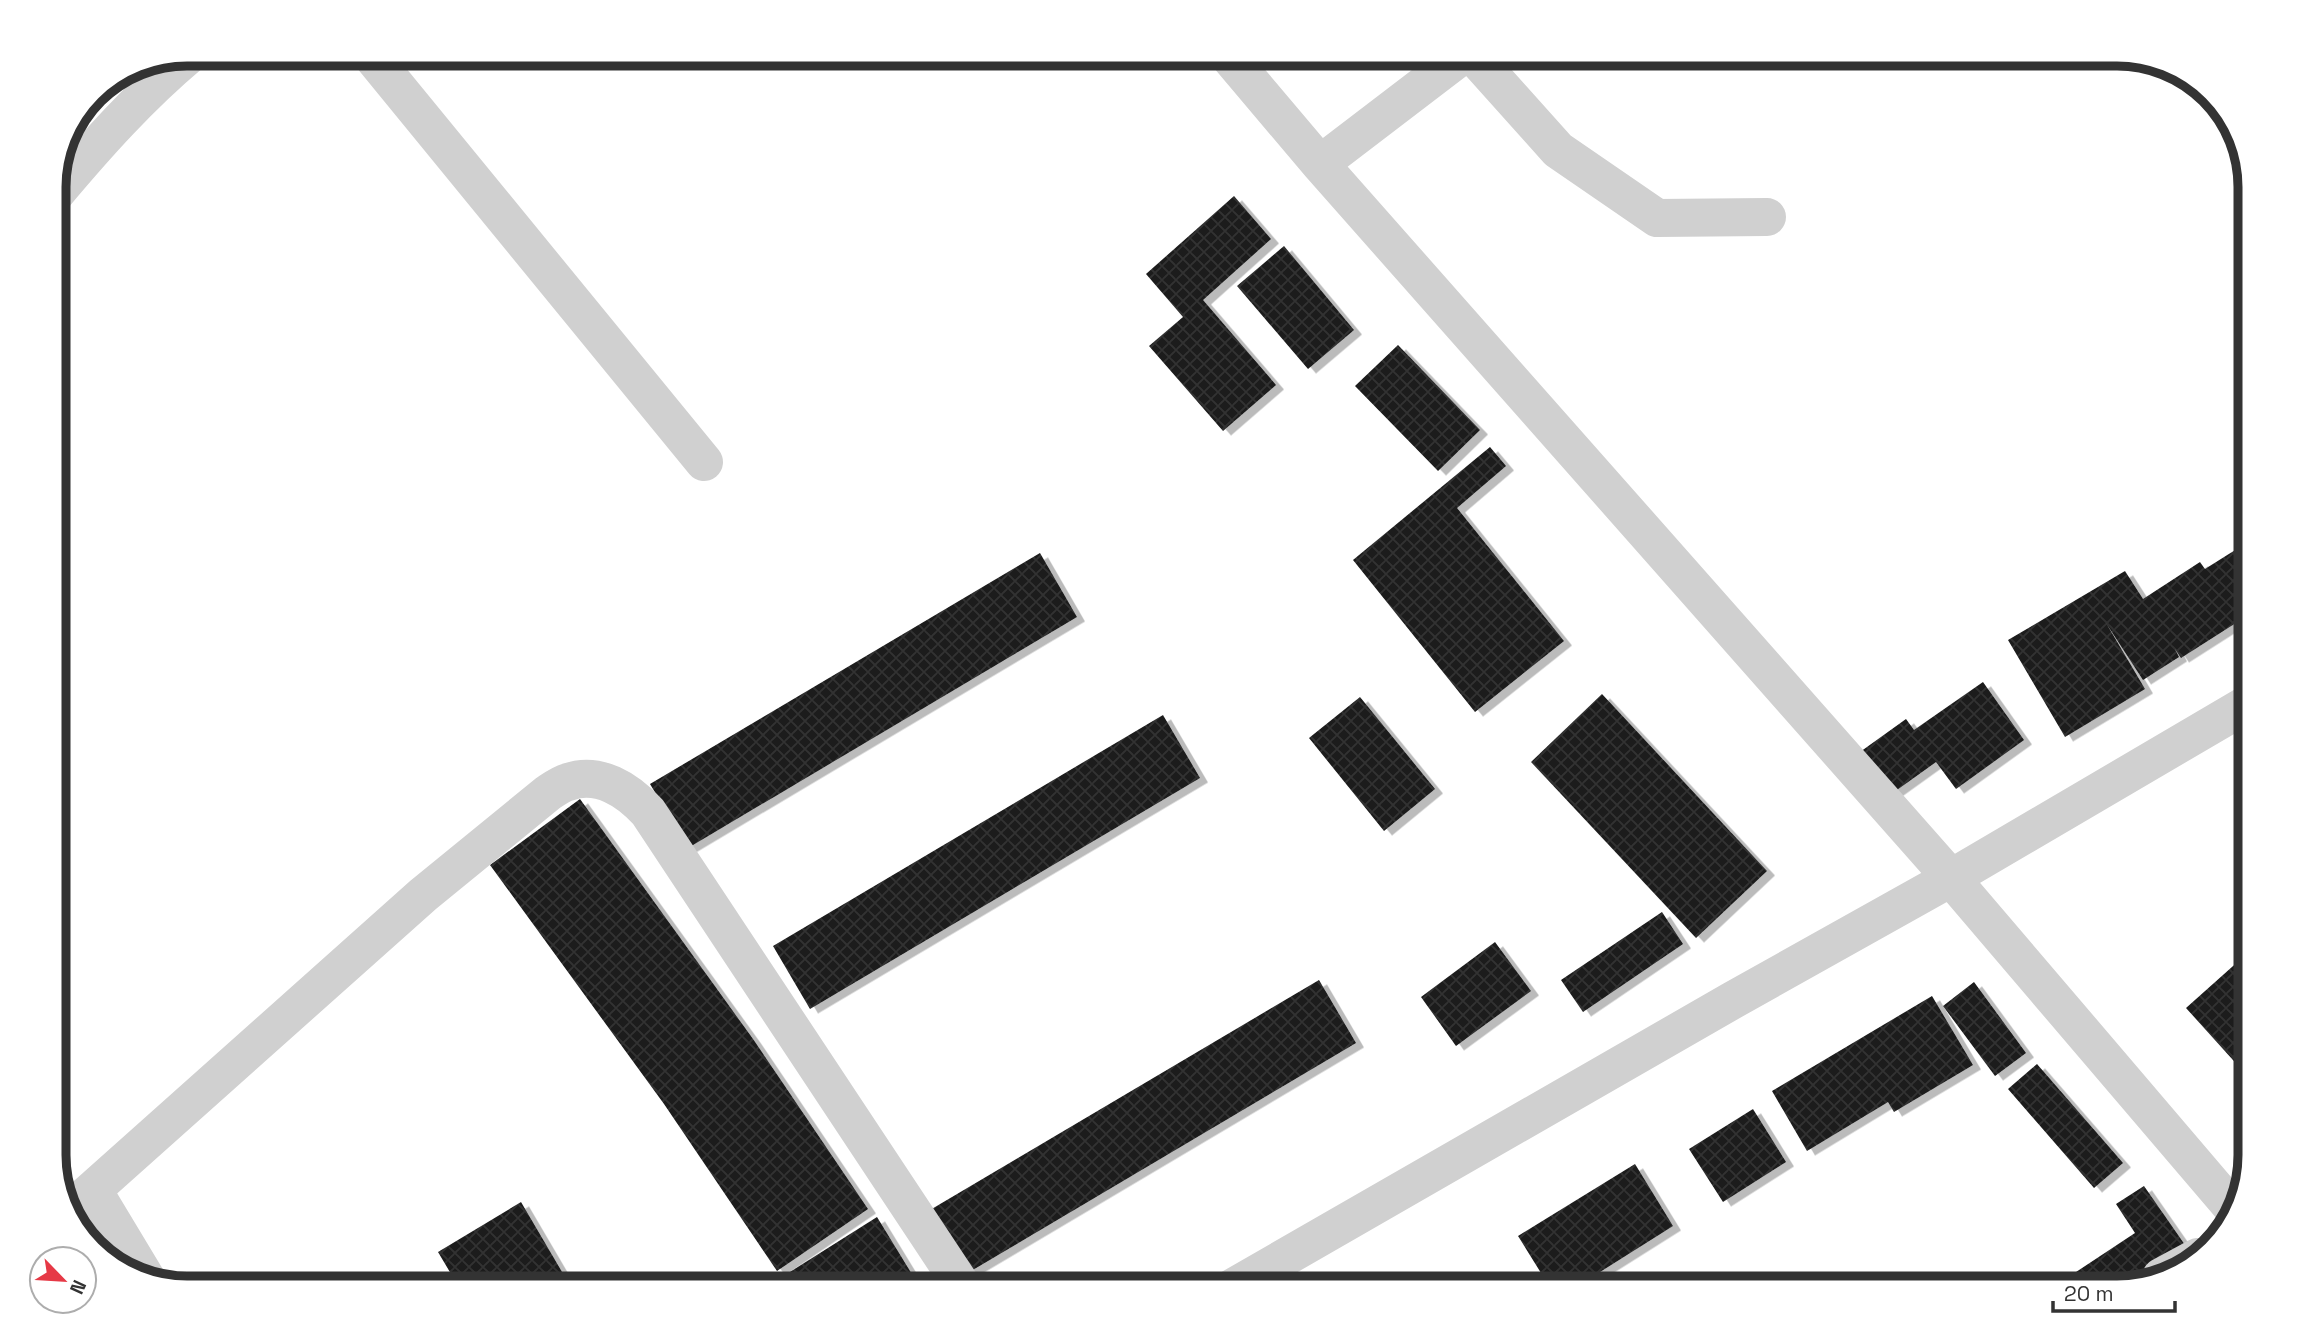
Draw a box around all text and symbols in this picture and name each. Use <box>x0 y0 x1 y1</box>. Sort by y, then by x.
north arrow <box>28 1245 98 1315</box>
scale bar <box>2053 1270 2176 1314</box>
text: N <box>64 1276 92 1298</box>
text: 20 m <box>2064 1280 2114 1307</box>

